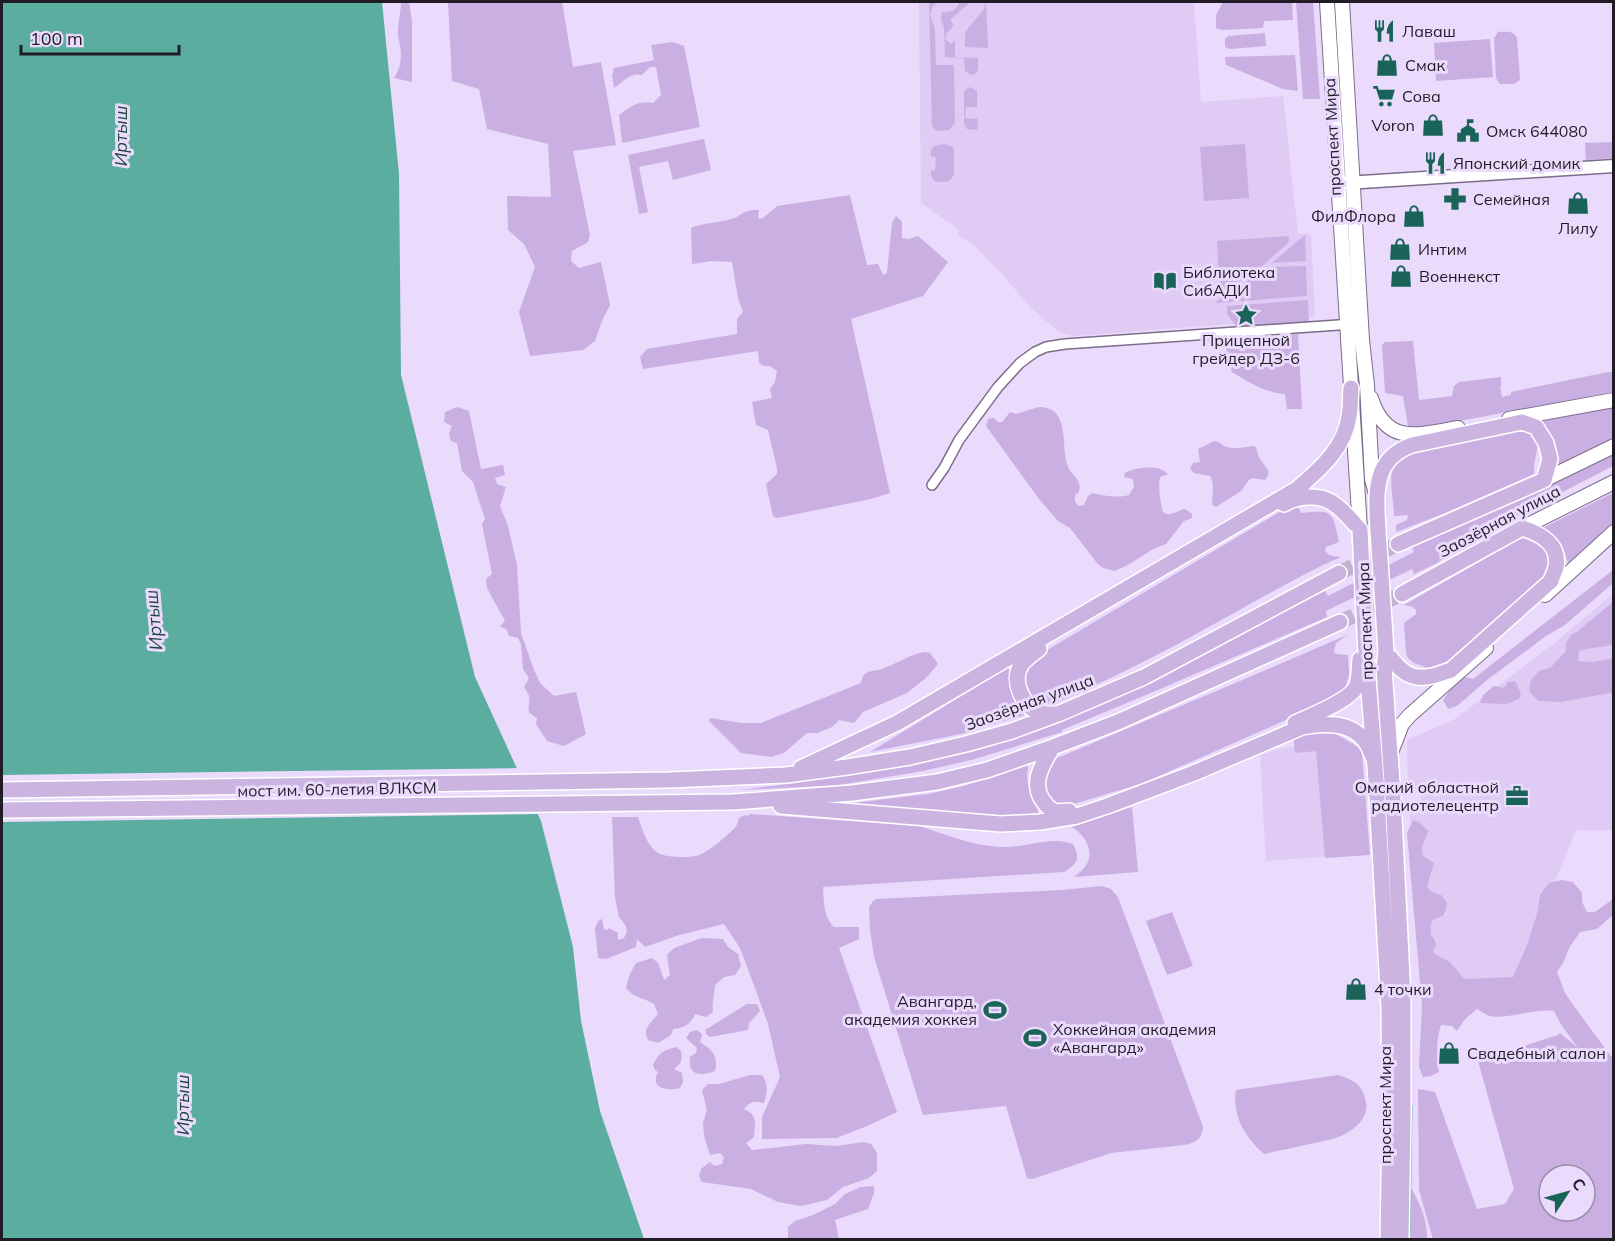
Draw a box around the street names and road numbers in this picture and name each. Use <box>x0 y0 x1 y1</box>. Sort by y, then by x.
street label: проспект Мира <box>1319 78 1345 196</box>
street label: Заозёрная улица <box>1435 480 1563 562</box>
street label: проспект Мира <box>1353 562 1377 680</box>
street label: Заозёрная улица <box>962 669 1096 735</box>
street label: мост им. 60-летия ВЛКСМ <box>237 777 437 801</box>
street label: проспект Мира <box>1375 1046 1395 1164</box>

